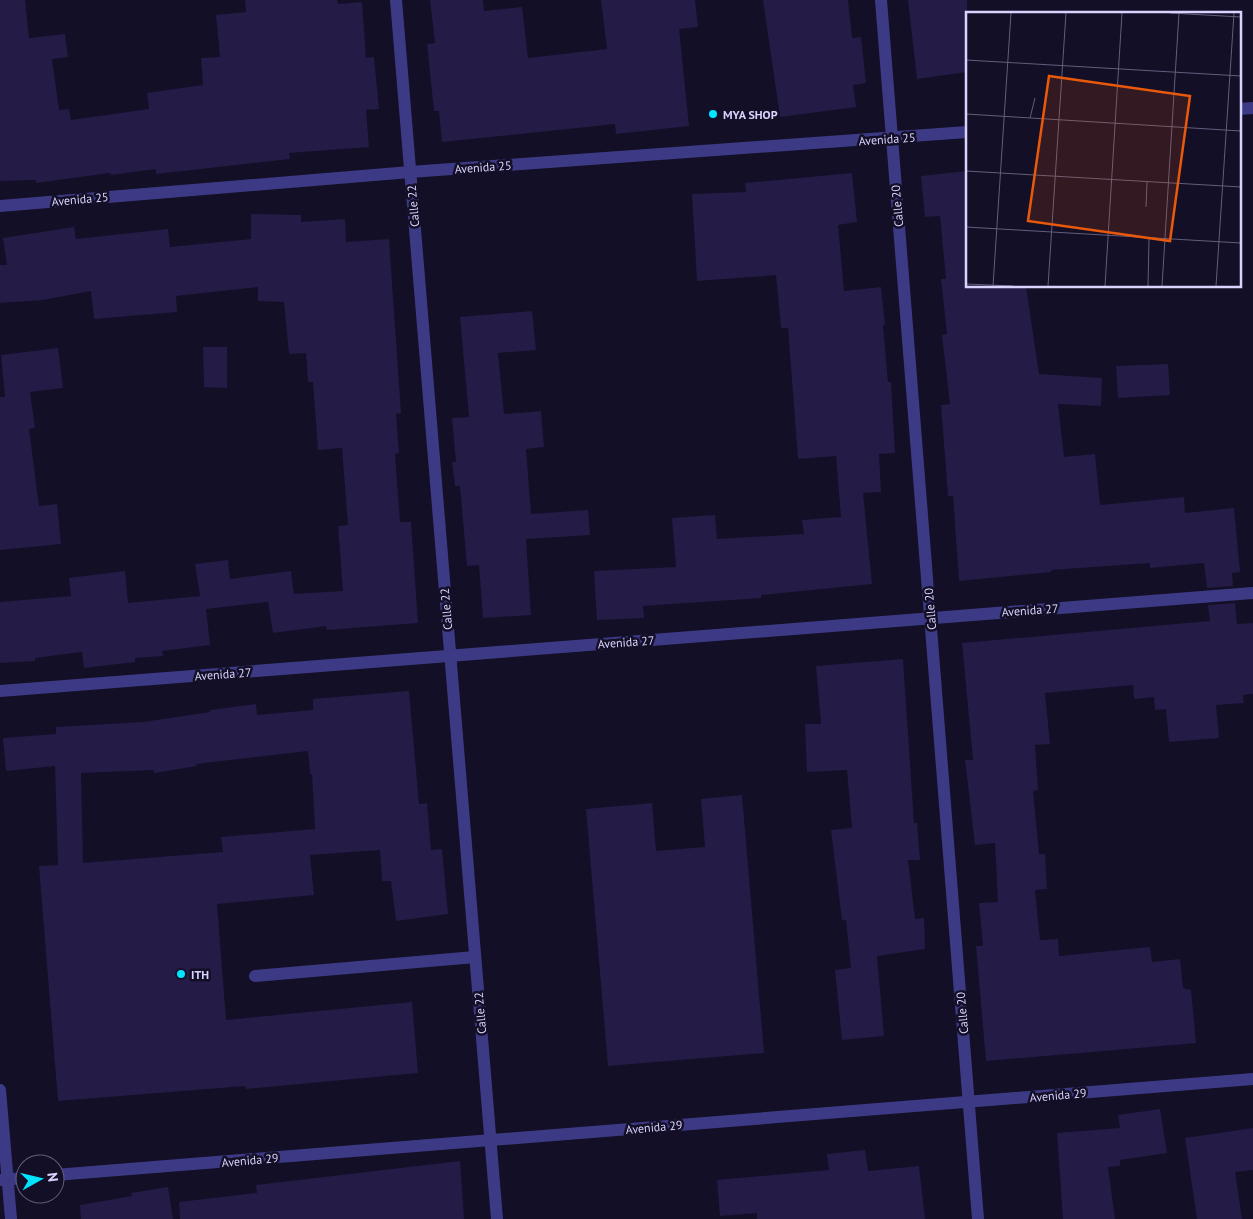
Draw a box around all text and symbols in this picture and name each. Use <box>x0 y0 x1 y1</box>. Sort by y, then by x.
inset map <box>966 12 1240 288</box>
place label: MYA SHOP <box>723 107 778 122</box>
marker: MYA SHOP <box>707 108 719 120</box>
street label: Avenida 25 <box>858 130 916 148</box>
street label: Avenida 25 <box>454 158 512 176</box>
street label: Calle 22 <box>404 184 422 228</box>
street label: Calle 20 <box>888 184 906 228</box>
street label: Avenida 25 <box>51 189 109 209</box>
street label: Calle 22 <box>437 587 455 631</box>
street label: Calle 20 <box>921 587 939 631</box>
street label: Avenida 27 <box>1001 601 1059 619</box>
street label: Avenida 27 <box>597 633 655 651</box>
street label: Avenida 27 <box>194 665 252 683</box>
place label: ITH <box>191 967 209 982</box>
marker: ITH <box>175 968 187 980</box>
street label: Calle 22 <box>471 991 489 1035</box>
street label: Calle 20 <box>953 991 971 1035</box>
street label: Avenida 29 <box>1029 1085 1087 1105</box>
street label: Avenida 29 <box>625 1117 683 1137</box>
street label: Avenida 29 <box>221 1150 279 1170</box>
north arrow <box>15 1154 65 1204</box>
text: N <box>43 1171 62 1183</box>

